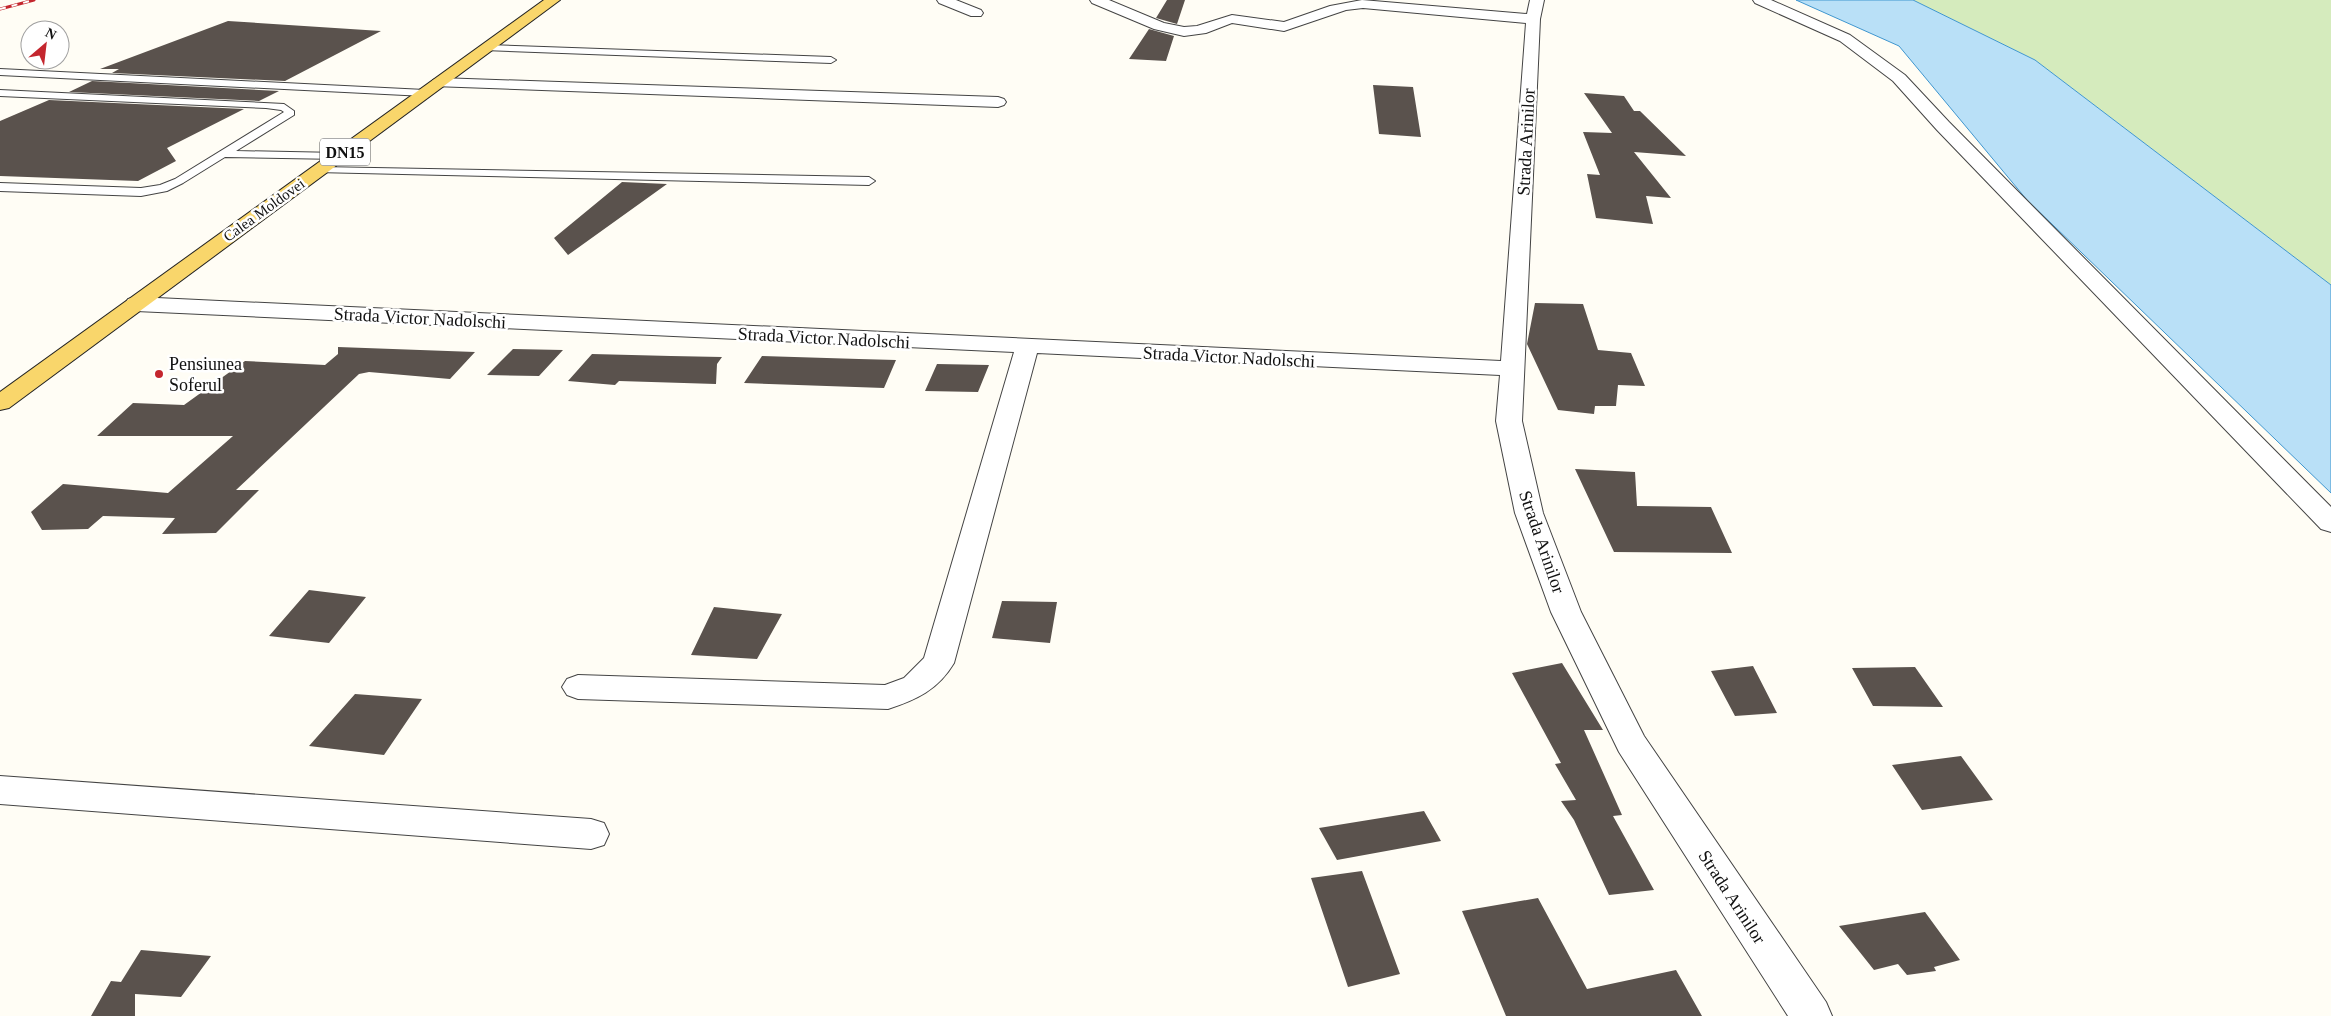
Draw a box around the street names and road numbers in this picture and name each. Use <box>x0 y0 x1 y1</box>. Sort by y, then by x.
street label: Strada Arinilor <box>1513 88 1539 196</box>
road number: DN15 <box>320 138 370 166</box>
street label: Calea Moldovei <box>220 175 308 245</box>
street label: Strada Victor Nadolschi <box>333 303 507 333</box>
street label: Strada Victor Nadolschi <box>737 323 911 353</box>
street label: Strada Victor Nadolschi <box>1142 342 1316 372</box>
street label: Strada Arinilor <box>1515 488 1569 596</box>
street label: Strada Arinilor <box>1694 846 1770 948</box>

